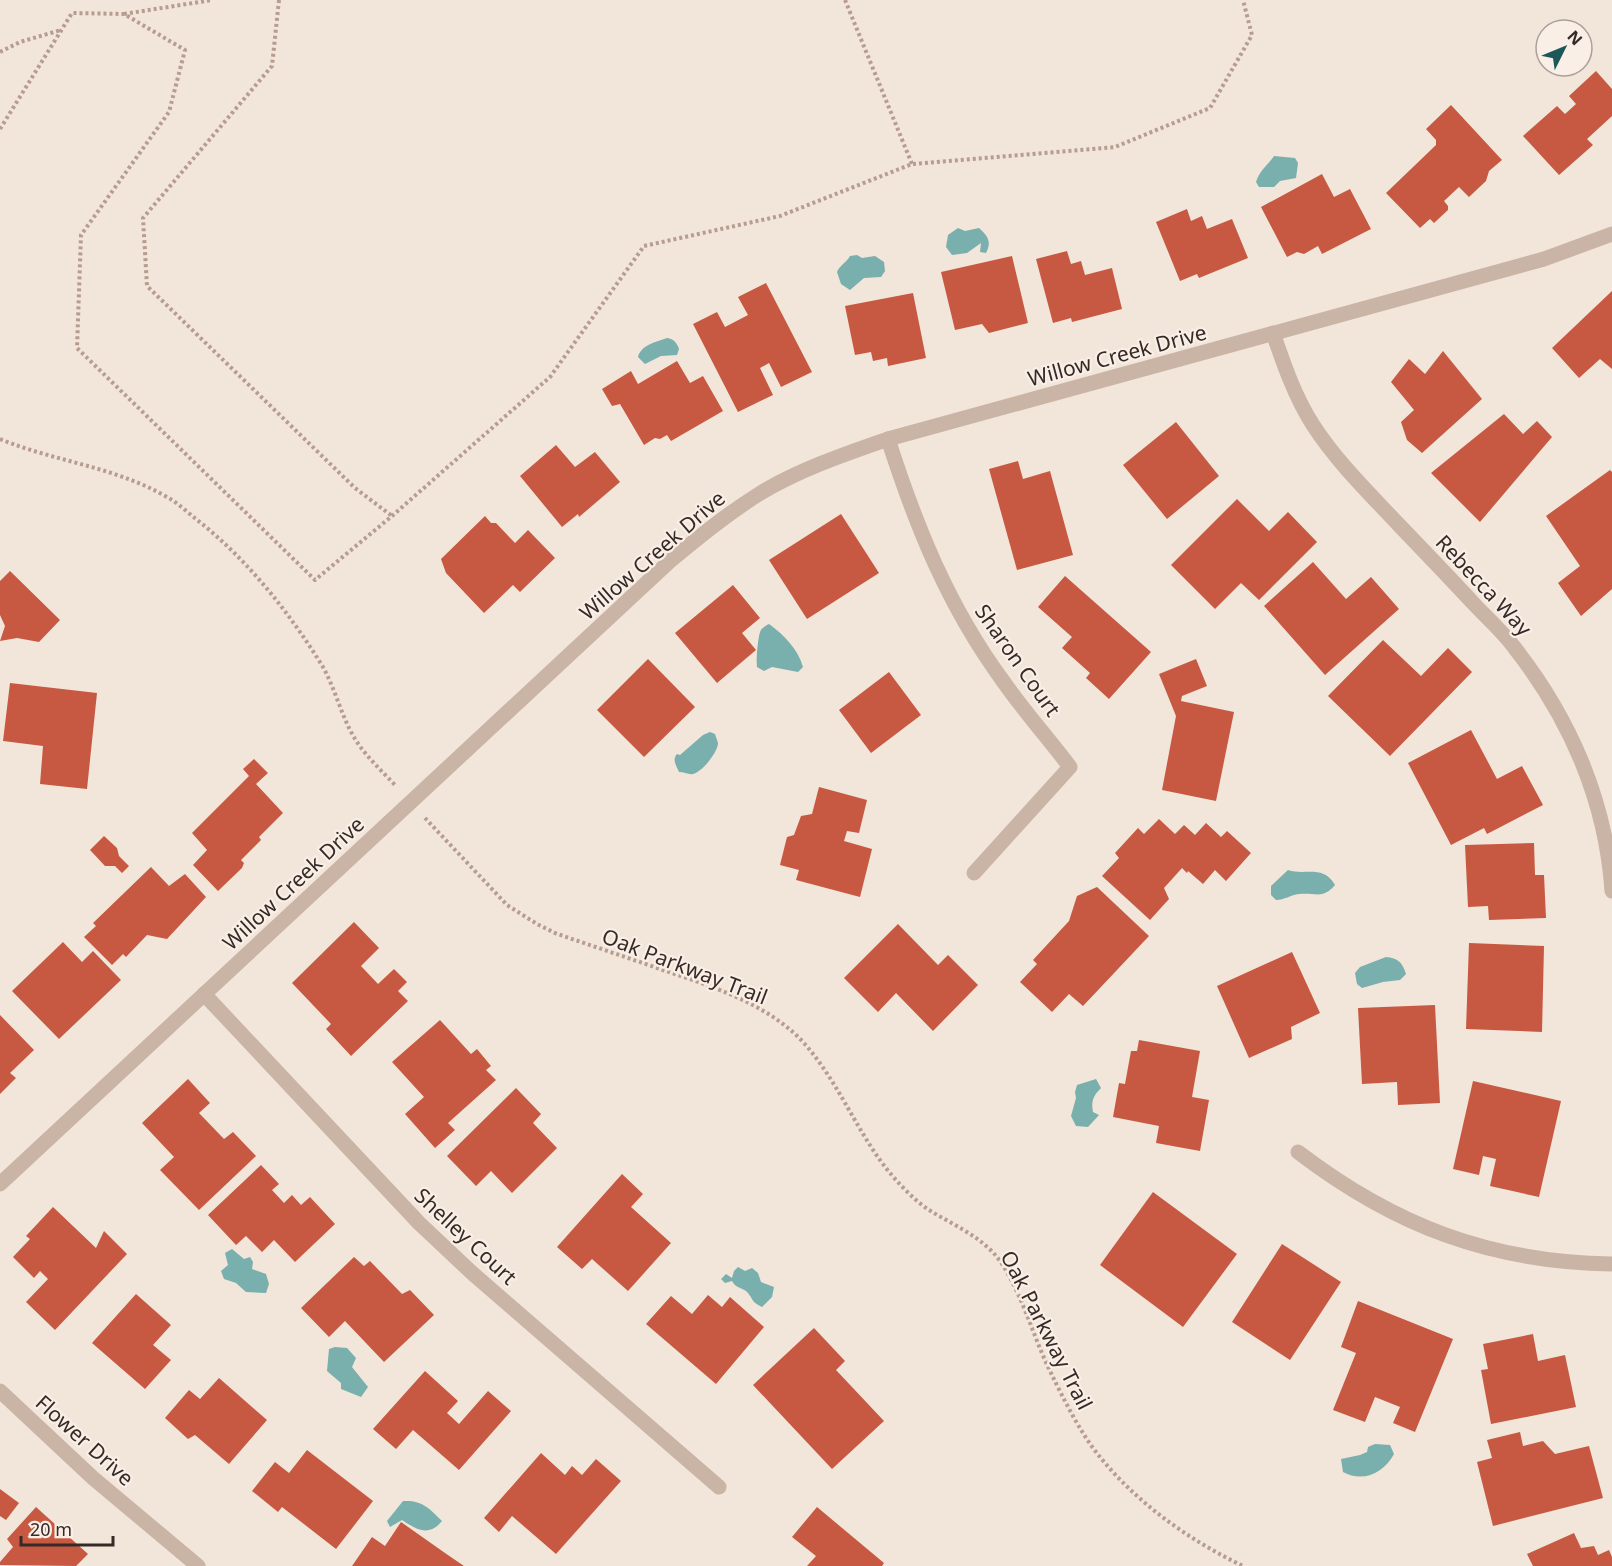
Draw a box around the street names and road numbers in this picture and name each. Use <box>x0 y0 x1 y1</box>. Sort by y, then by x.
street label: Willow Creek Drive <box>1025 318 1209 392</box>
street label: Willow Creek Drive <box>573 484 731 626</box>
street label: Rebecca Way <box>1430 528 1538 642</box>
street label: Sharon Court <box>969 598 1067 722</box>
street label: Willow Creek Drive <box>216 810 370 956</box>
street label: Oak Parkway Trail <box>598 922 772 1010</box>
street label: Shelley Court <box>409 1181 523 1291</box>
street label: Oak Parkway Trail <box>995 1246 1099 1414</box>
street label: Flower Drive <box>30 1388 140 1492</box>

